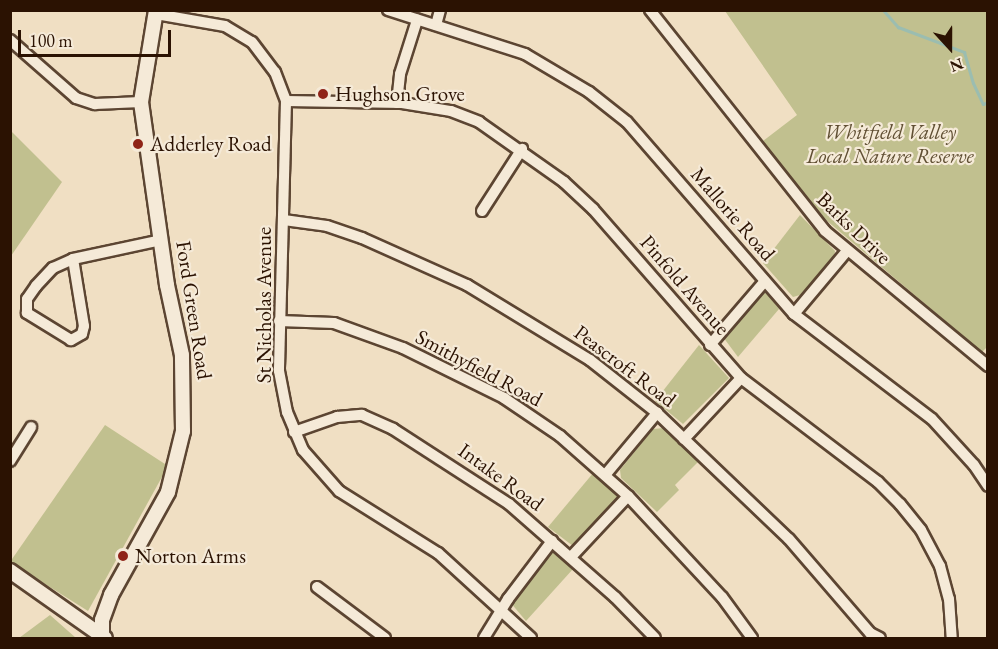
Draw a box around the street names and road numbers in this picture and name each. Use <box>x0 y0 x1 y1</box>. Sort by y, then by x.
street label: Mallorie Road <box>685 162 781 266</box>
street label: Barks Drive <box>812 186 896 270</box>
street label: St Nicholas Avenue <box>251 227 277 383</box>
street label: Pinfold Avenue <box>635 230 735 340</box>
street label: Ford Green Road <box>171 239 217 381</box>
street label: Peascroft Road <box>569 320 681 412</box>
street label: Smithyfield Road <box>411 324 547 412</box>
street label: Intake Road <box>453 438 549 516</box>

